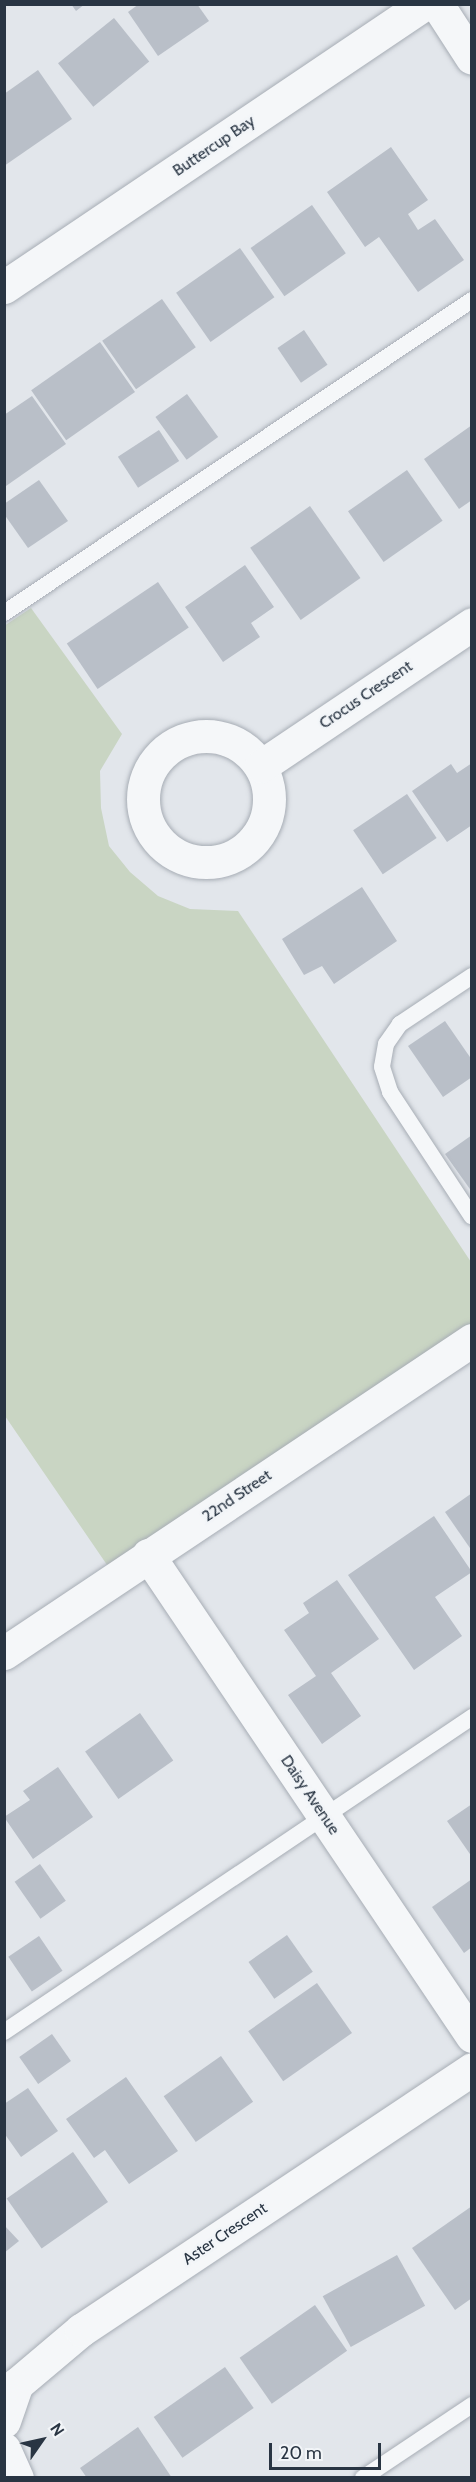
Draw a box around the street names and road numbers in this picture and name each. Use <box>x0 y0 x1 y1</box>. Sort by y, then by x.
street label: Buttercup Bay <box>169 112 259 180</box>
street label: Crocus Crescent <box>316 657 416 733</box>
street label: 22nd Street <box>199 1466 275 1526</box>
street label: Daisy Avenue <box>276 1752 344 1838</box>
street label: Aster Crescent <box>179 2199 271 2269</box>

